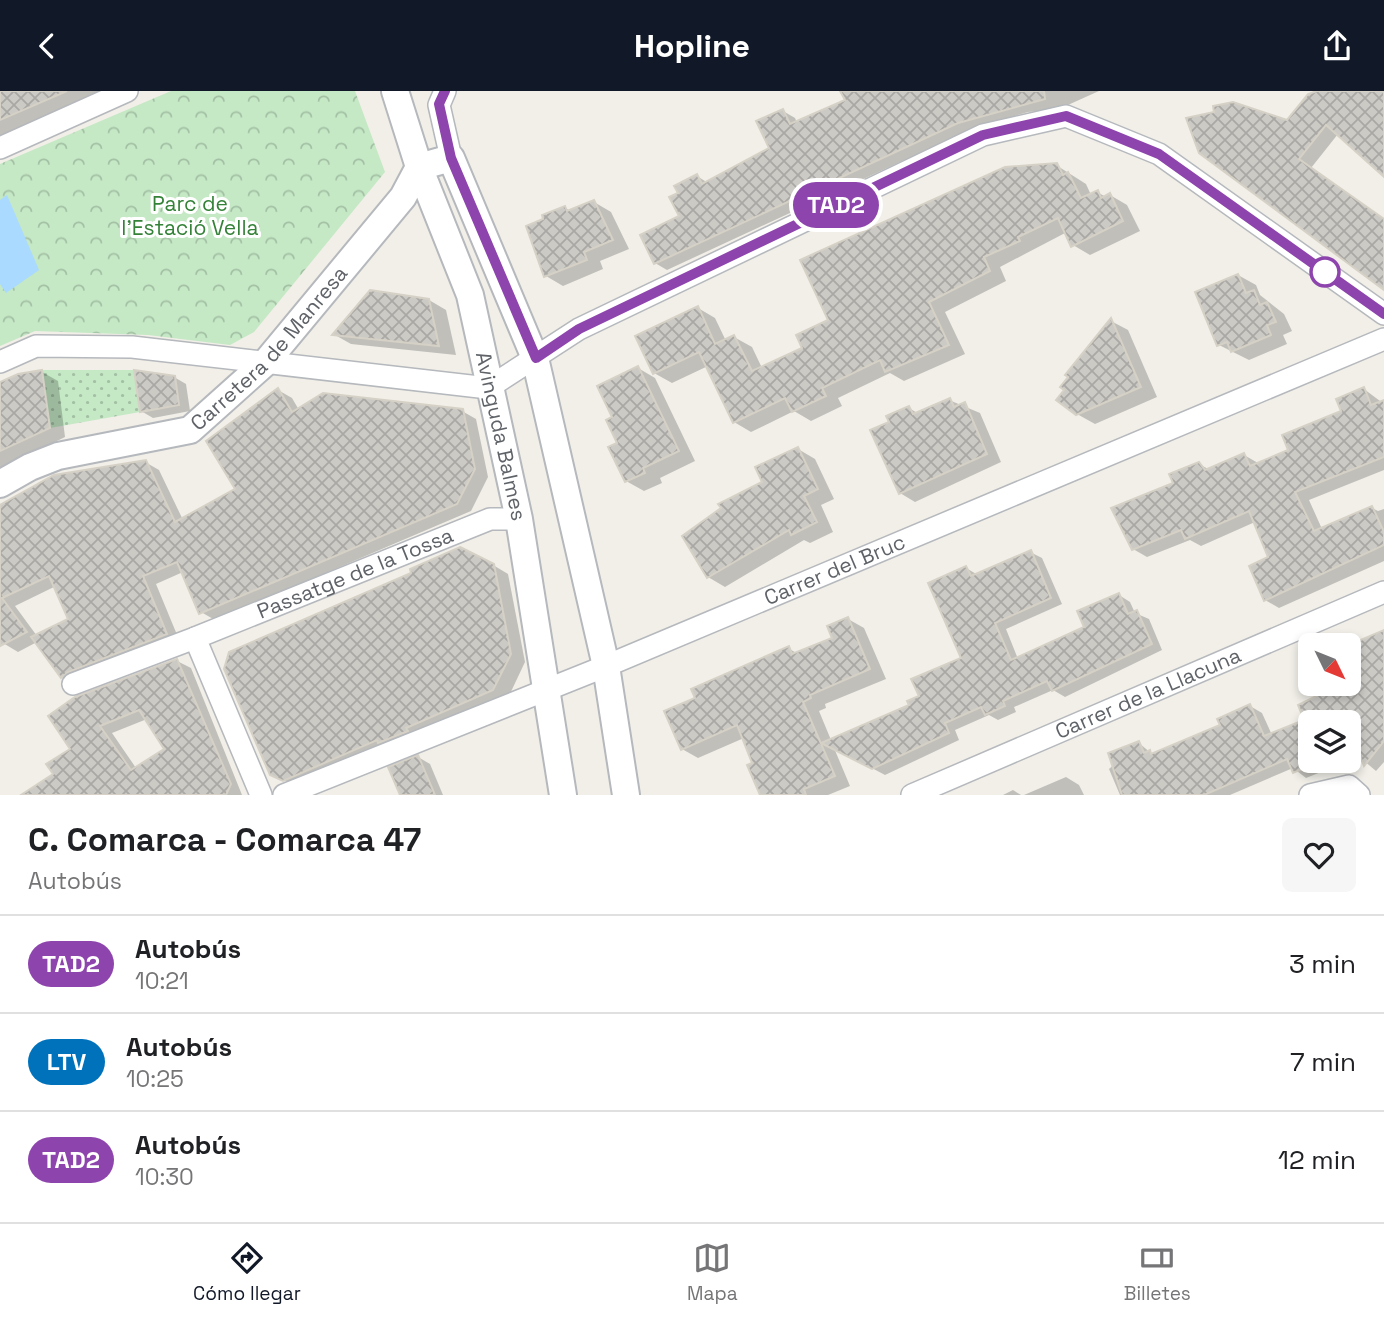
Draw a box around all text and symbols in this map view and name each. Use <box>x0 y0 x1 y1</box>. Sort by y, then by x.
text: Hopline <box>634 26 750 66</box>
icon: back <box>28 27 66 65</box>
icon: share <box>1318 27 1356 65</box>
line badge: TAD2 <box>787 182 885 228</box>
text: TAD2 <box>807 189 865 220</box>
park label: Parc de l'Estació Vella <box>121 190 259 241</box>
unlabelled marker <box>1310 257 1340 287</box>
street label: Carretera de Manresa <box>185 260 353 436</box>
street label: Avinguda Balmes <box>470 349 533 523</box>
street label: Passatge de la Tossa <box>253 521 457 625</box>
street label: Carrer del Bruc <box>760 528 909 611</box>
north arrow <box>1298 633 1362 697</box>
map controls <box>1298 633 1361 773</box>
street label: Carrer de la Llacuna <box>1051 641 1245 745</box>
button: layers <box>1298 710 1361 773</box>
button: heart <box>1282 818 1356 892</box>
text: C. Comarca - Comarca 47 <box>28 819 421 861</box>
text: Autobús <box>28 866 122 896</box>
text: Autobús <box>135 932 241 966</box>
text: 3 min <box>1289 947 1356 981</box>
text: TAD2 <box>42 948 100 979</box>
text: 10:21 <box>135 966 189 996</box>
text: Autobús <box>126 1030 232 1064</box>
text: 7 min <box>1290 1045 1356 1079</box>
text: LTV <box>47 1046 86 1077</box>
text: 10:25 <box>126 1064 184 1094</box>
text: Autobús <box>135 1128 241 1162</box>
text: 12 min <box>1278 1143 1356 1177</box>
text: TAD2 <box>42 1144 100 1175</box>
text: 10:30 <box>135 1162 194 1192</box>
tab: Cómo llegar <box>193 1239 301 1306</box>
tab: Mapa <box>687 1239 738 1306</box>
tab: Billetes <box>1124 1239 1191 1306</box>

